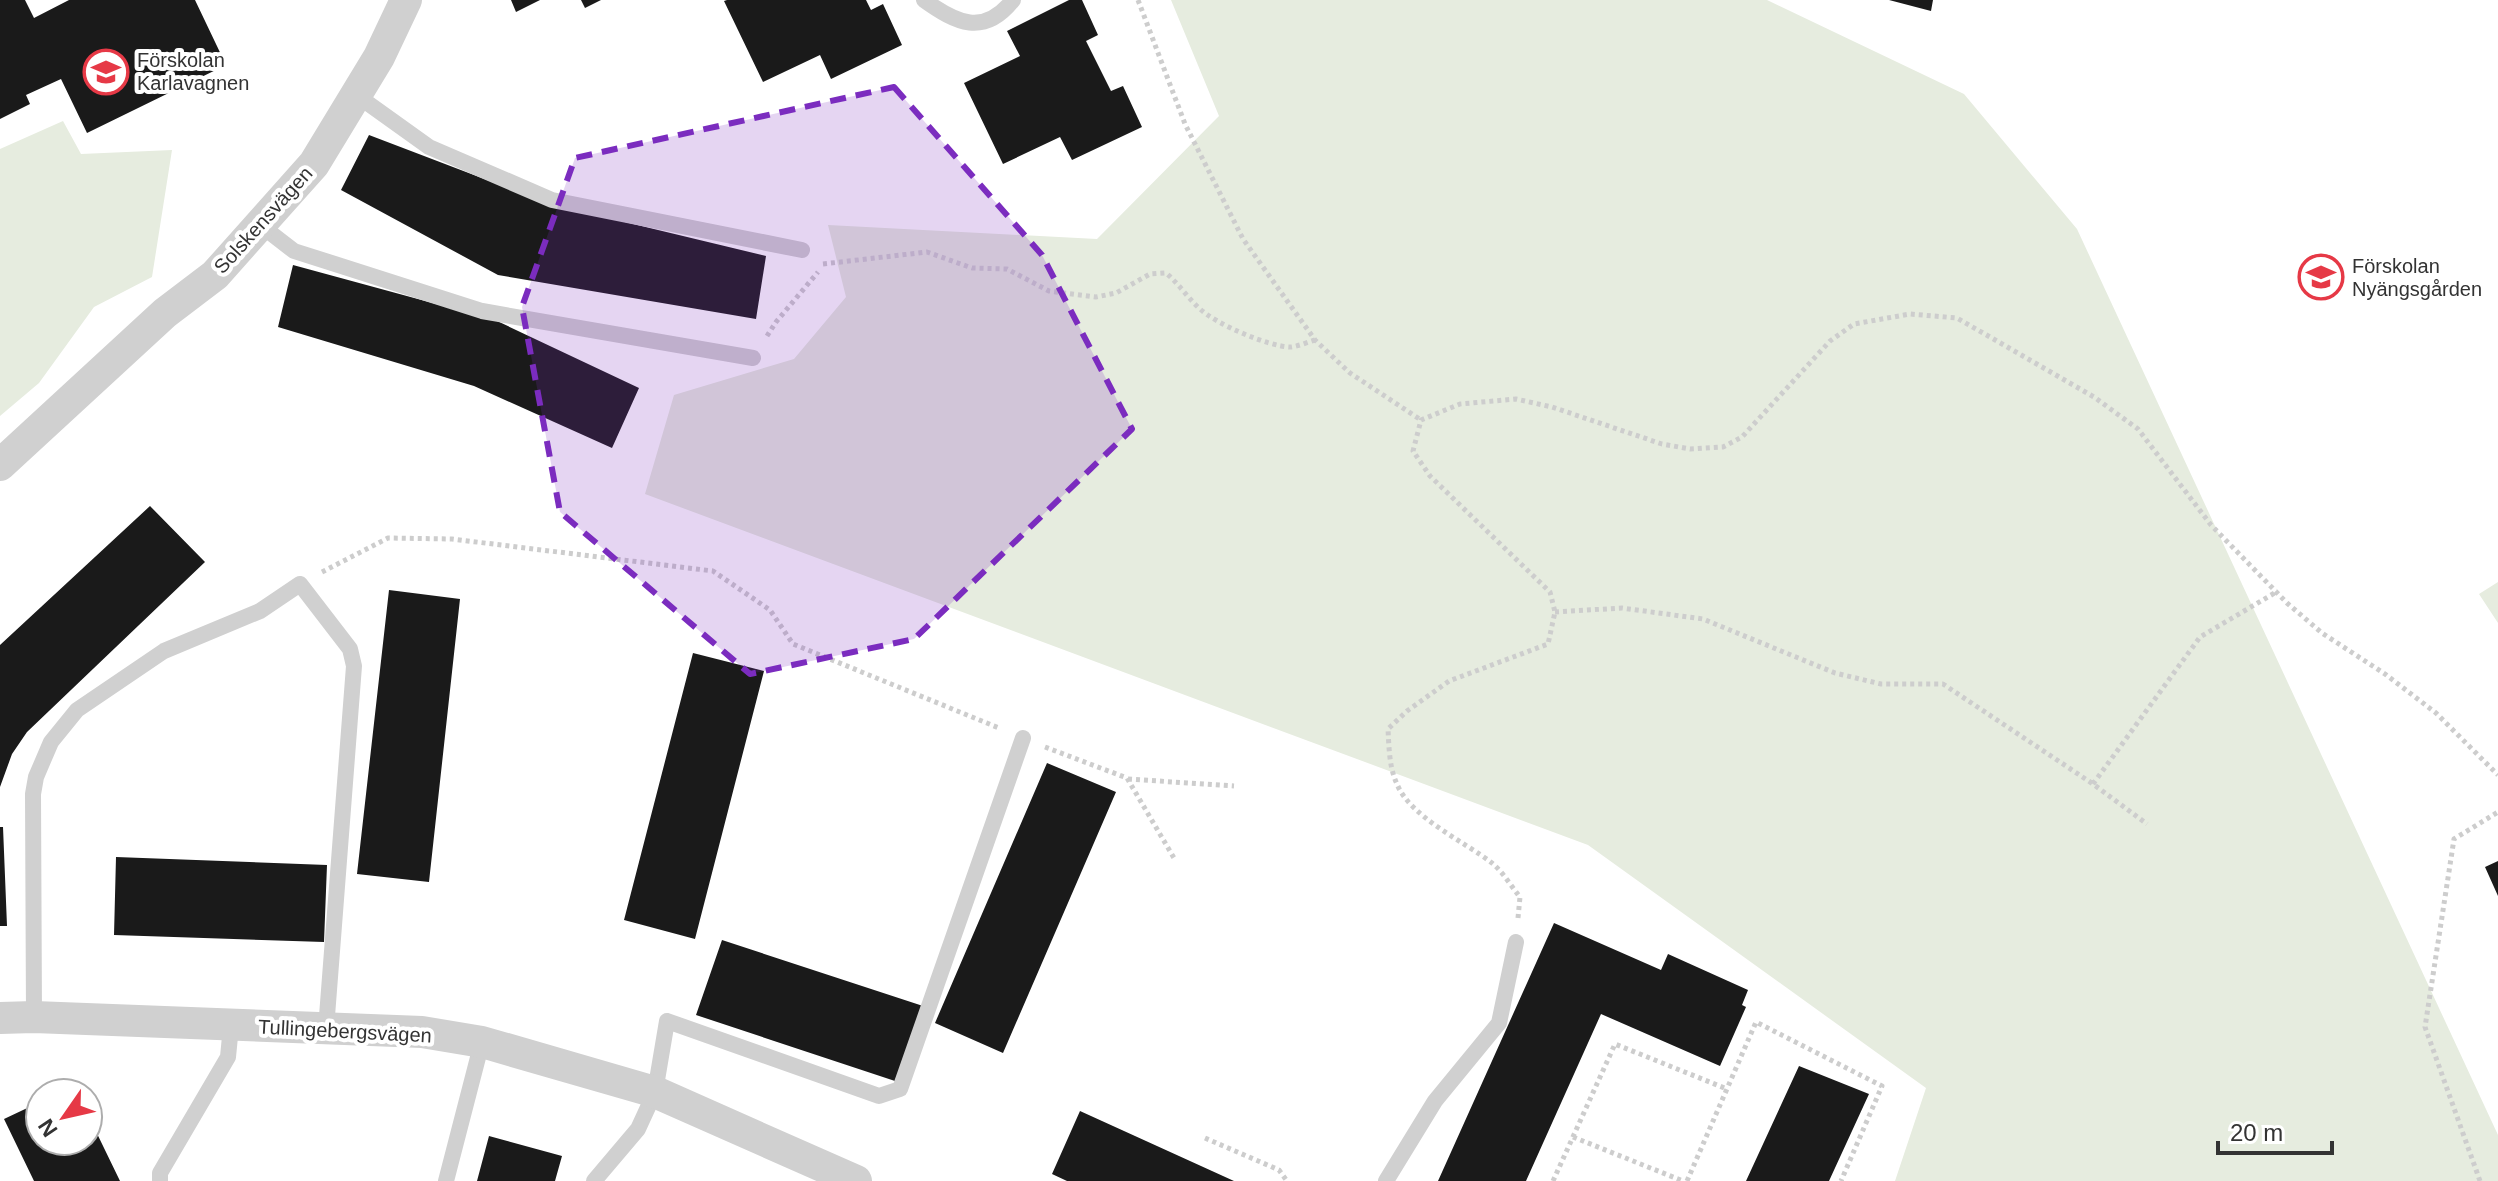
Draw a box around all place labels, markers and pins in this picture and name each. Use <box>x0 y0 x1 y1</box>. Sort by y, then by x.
school or university icon: Förskolan Karlavagnen <box>82 48 130 96</box>
place label: Förskolan Karlavagnen <box>137 49 249 94</box>
school or university icon: Förskolan Nyängsgården <box>2297 253 2345 301</box>
place label: Förskolan Nyängsgården <box>2352 255 2482 300</box>

